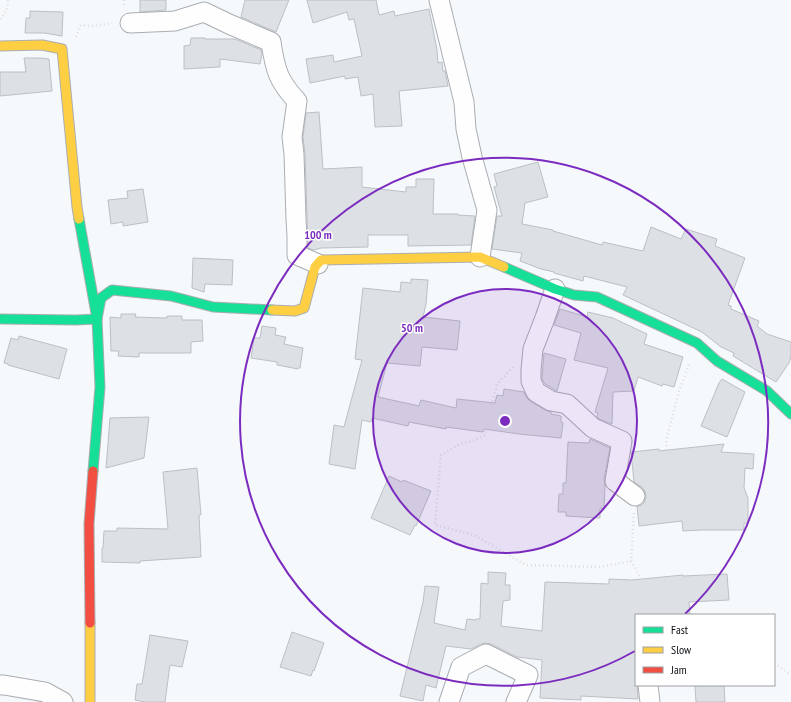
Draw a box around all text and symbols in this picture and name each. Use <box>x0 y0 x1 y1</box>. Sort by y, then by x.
text: 100 m <box>304 227 332 242</box>
text: 50 m <box>401 320 423 335</box>
centre of rings <box>498 414 512 428</box>
legend <box>635 614 775 686</box>
text: Fast <box>671 622 689 637</box>
text: Slow <box>671 642 692 657</box>
text: Jam <box>670 662 687 677</box>

